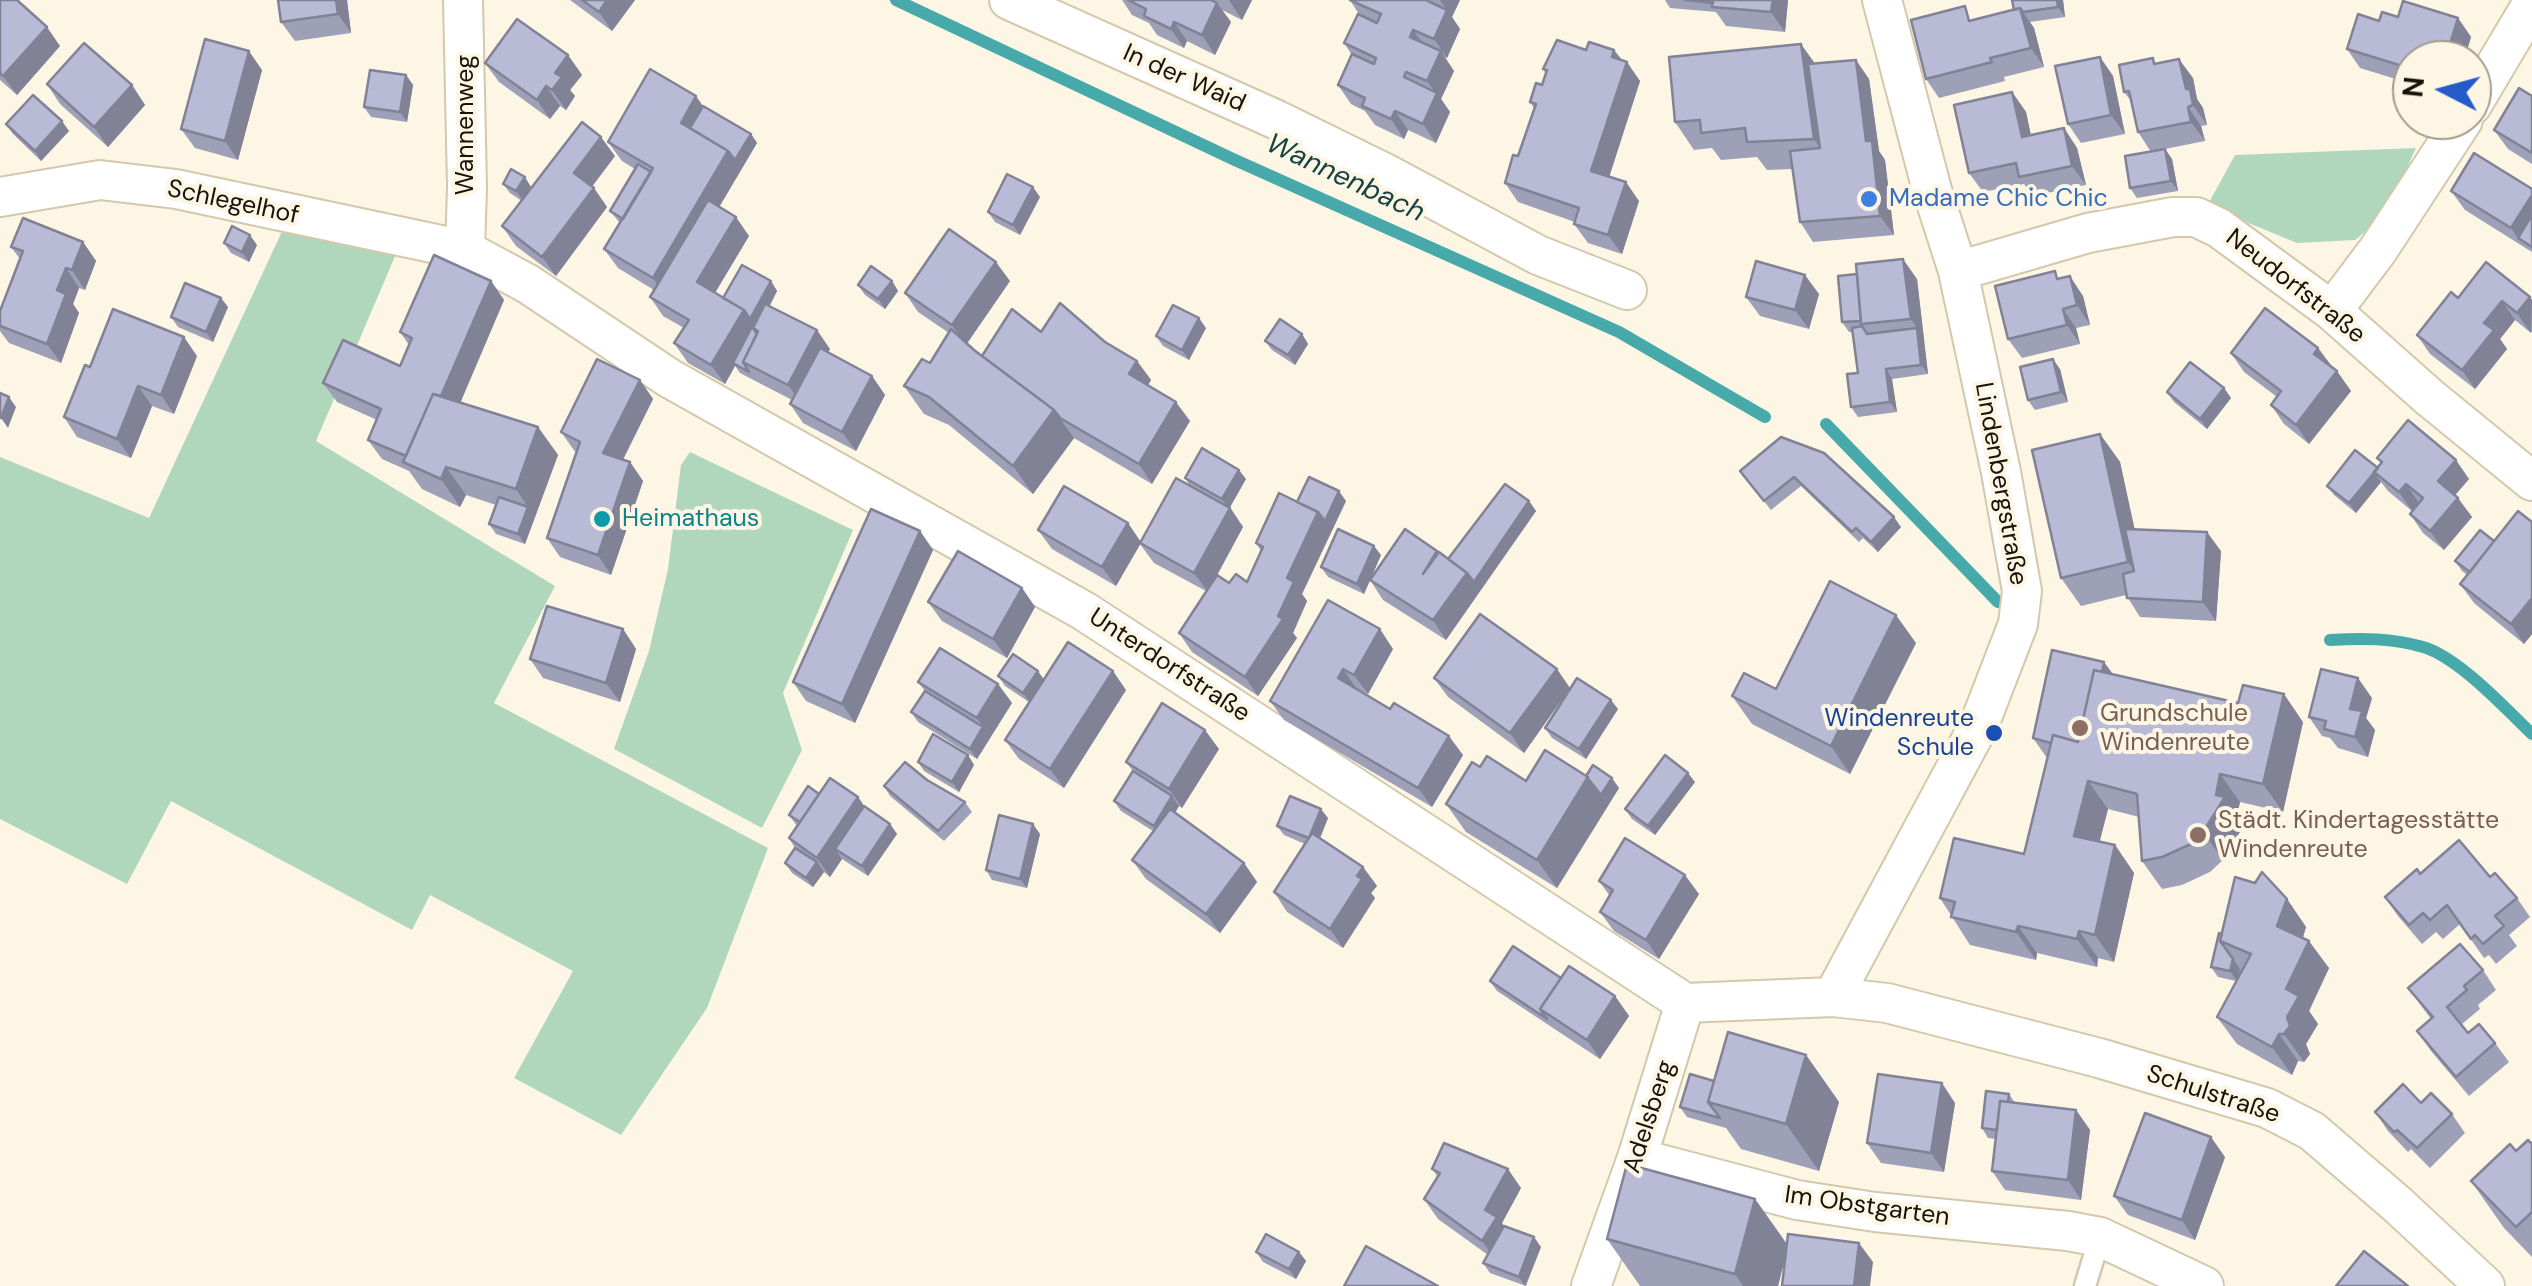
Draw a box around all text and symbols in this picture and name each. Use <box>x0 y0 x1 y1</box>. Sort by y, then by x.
street label: In der Waid <box>1118 39 1250 119</box>
north arrow <box>2392 40 2492 140</box>
street label: Wannenweg <box>451 55 481 195</box>
text: N <box>2394 75 2433 99</box>
water label: Wannenbach <box>1260 128 1430 230</box>
street label: Schlegelhof <box>164 174 302 232</box>
place label: Madame Chic Chic <box>1889 184 2108 214</box>
marker: Madame Chic Chic <box>1858 188 1880 210</box>
street label: Neudorfstraße <box>2219 223 2371 351</box>
street label: Lindenbergstraße <box>1967 380 2033 588</box>
place label: Heimathaus <box>622 504 759 534</box>
marker: Heimathaus <box>591 508 613 530</box>
street label: Unterdorfstraße <box>1083 603 1255 729</box>
place label: Grundschule Windenreute <box>2100 699 2250 758</box>
place label: Windenreute Schule <box>1824 704 1974 763</box>
marker: Grundschule Windenreute <box>2069 717 2091 739</box>
marker: Windenreute Schule <box>1983 722 2005 744</box>
place label: Städt. Kindertagesstätte Windenreute <box>2218 806 2499 865</box>
marker: Städt. Kindertagesstätte Windenreute <box>2187 824 2209 846</box>
street label: Adelsberg <box>1618 1057 1682 1177</box>
street label: Schulstraße <box>2143 1059 2283 1131</box>
street label: Im Obstgarten <box>1783 1181 1951 1233</box>

